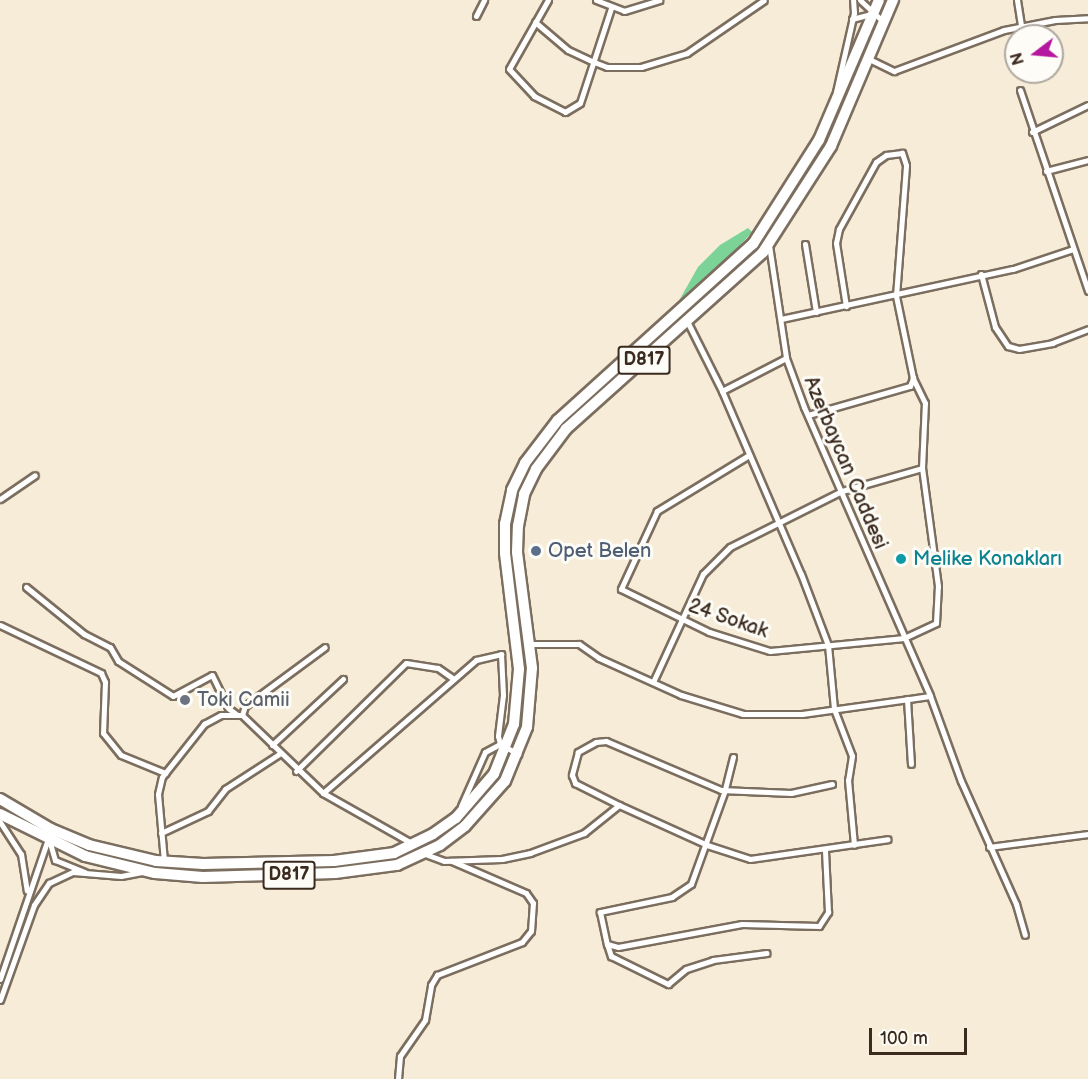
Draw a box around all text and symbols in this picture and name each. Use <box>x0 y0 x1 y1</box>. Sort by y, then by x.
north arrow <box>1004 24 1064 84</box>
text: N <box>1007 50 1029 67</box>
road number: D817 <box>617 345 671 375</box>
street label: Azerbaycan Caddesi <box>798 373 892 553</box>
place label: Opet Belen <box>548 539 651 563</box>
marker: Opet Belen <box>529 544 543 558</box>
place label: Melike Konakları <box>913 547 1062 571</box>
marker: Melike Konakları <box>894 552 908 566</box>
street label: 24 Sokak <box>685 594 771 644</box>
place label: Toki Camii <box>197 688 290 712</box>
marker: Toki Camii <box>178 693 192 707</box>
road number: D817 <box>262 860 316 890</box>
scale bar <box>872 1016 970 1054</box>
text: 100 m <box>880 1028 928 1049</box>

